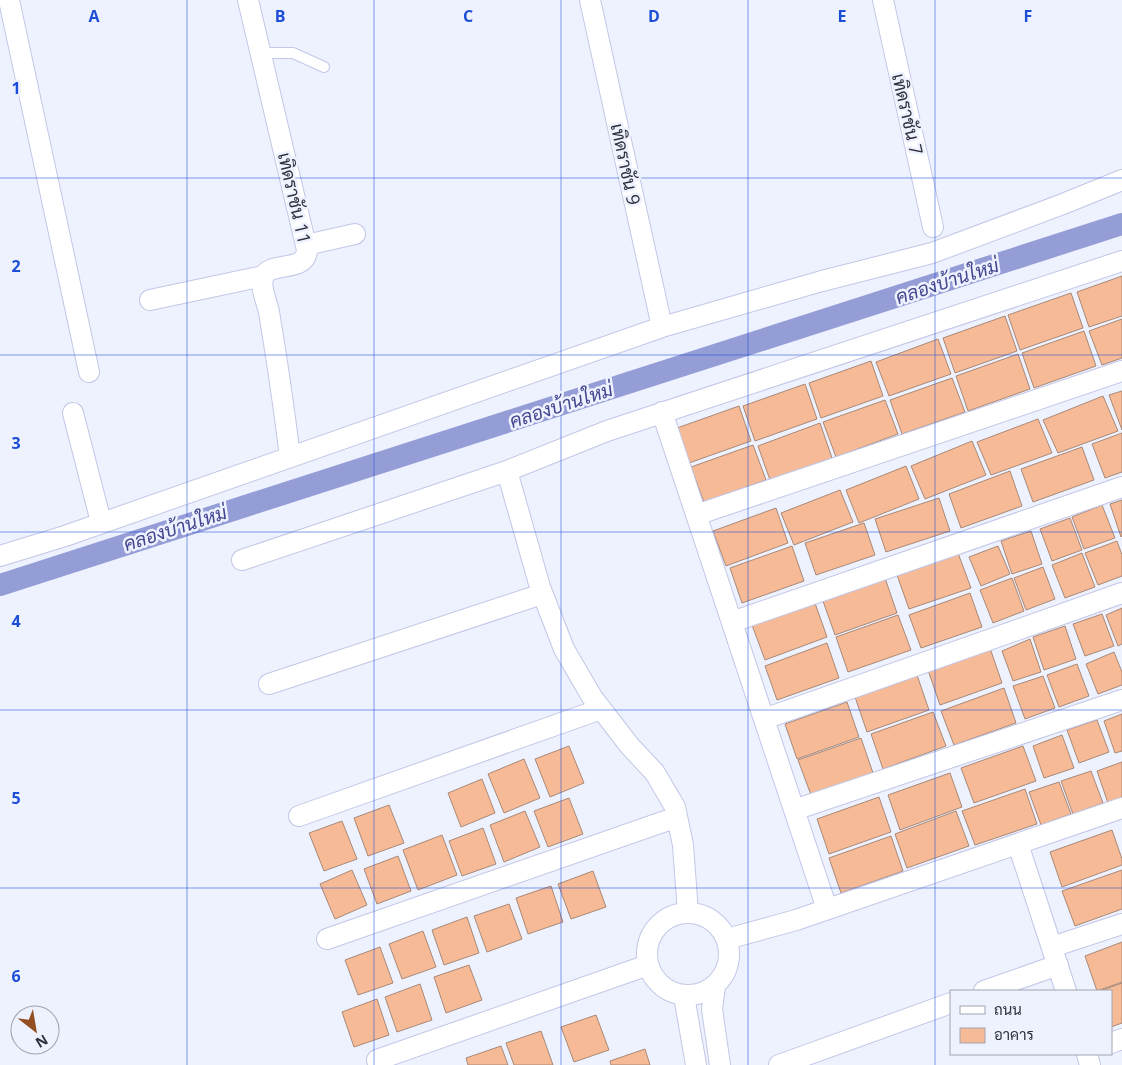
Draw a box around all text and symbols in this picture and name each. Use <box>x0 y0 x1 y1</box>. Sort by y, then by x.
text: A <box>88 5 100 27</box>
text: B <box>275 5 285 27</box>
text: C <box>463 5 473 27</box>
text: D <box>648 5 660 27</box>
text: E <box>838 5 847 27</box>
text: F <box>1024 5 1032 27</box>
street label: เทิดราชัน 7 <box>887 71 929 157</box>
text: 1 <box>11 77 21 99</box>
street label: เทิดราชัน 9 <box>606 121 646 207</box>
street label: เทิดราชัน 11 <box>273 150 317 246</box>
water label: คลองบ้านใหม่ <box>892 252 1003 310</box>
text: 2 <box>11 255 21 277</box>
water label: คลองบ้านใหม่ <box>506 376 617 434</box>
text: 3 <box>11 432 21 454</box>
water label: คลองบ้านใหม่ <box>120 499 231 557</box>
text: 4 <box>11 610 21 632</box>
text: 5 <box>11 787 21 809</box>
text: 6 <box>11 965 21 987</box>
legend <box>950 990 1112 1055</box>
text: ถนน <box>994 999 1022 1019</box>
north arrow <box>10 1005 60 1055</box>
text: อาคาร <box>994 1024 1034 1044</box>
text: N <box>32 1030 52 1053</box>

